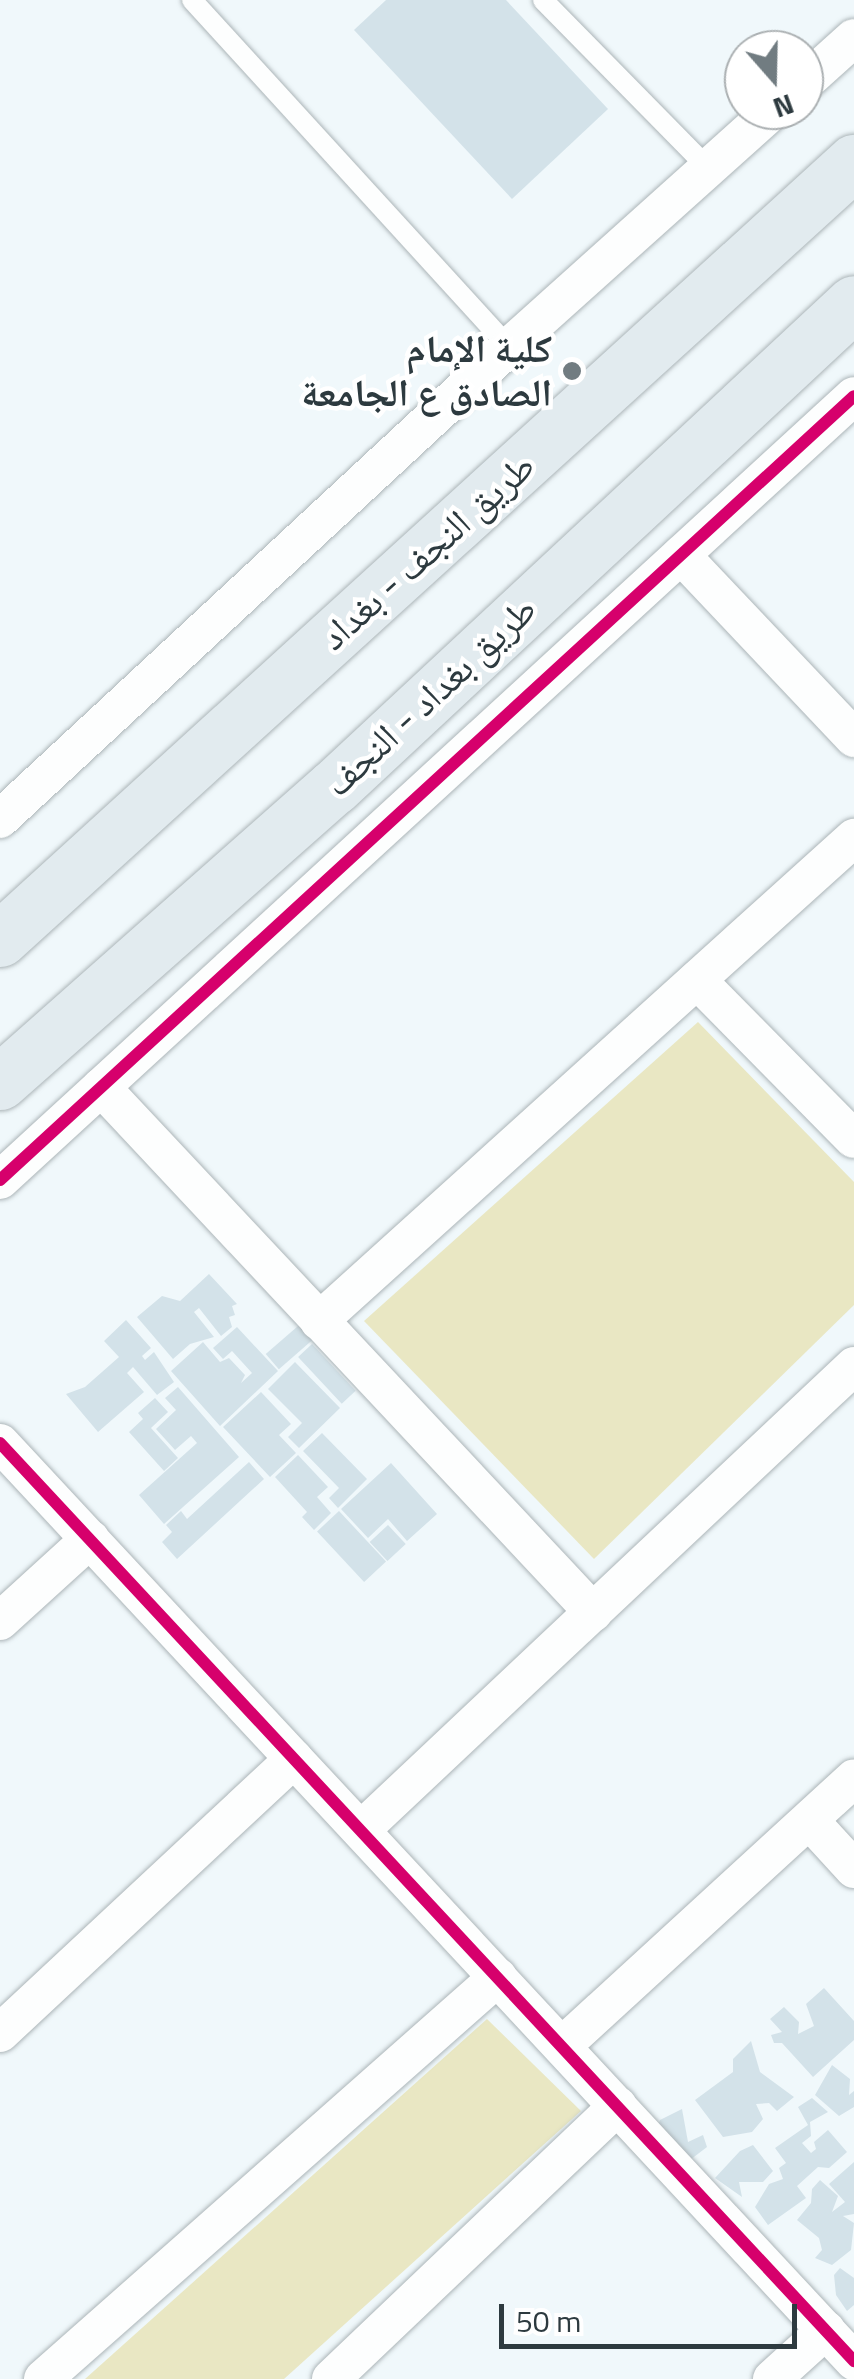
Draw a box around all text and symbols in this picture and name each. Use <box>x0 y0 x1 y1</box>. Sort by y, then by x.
north arrow <box>724 30 824 130</box>
text: N <box>767 83 800 130</box>
place label: كلية الإمام الصادق ع الجامعة <box>301 326 552 416</box>
marker: كلية الإمام الصادق ع الجامعة <box>561 360 583 382</box>
street label: طريق النجف - بغداد <box>310 443 544 659</box>
street label: طريق بغداد - النجف <box>315 586 545 806</box>
scale bar <box>504 2284 802 2346</box>
text: 50 m <box>516 2298 581 2344</box>

